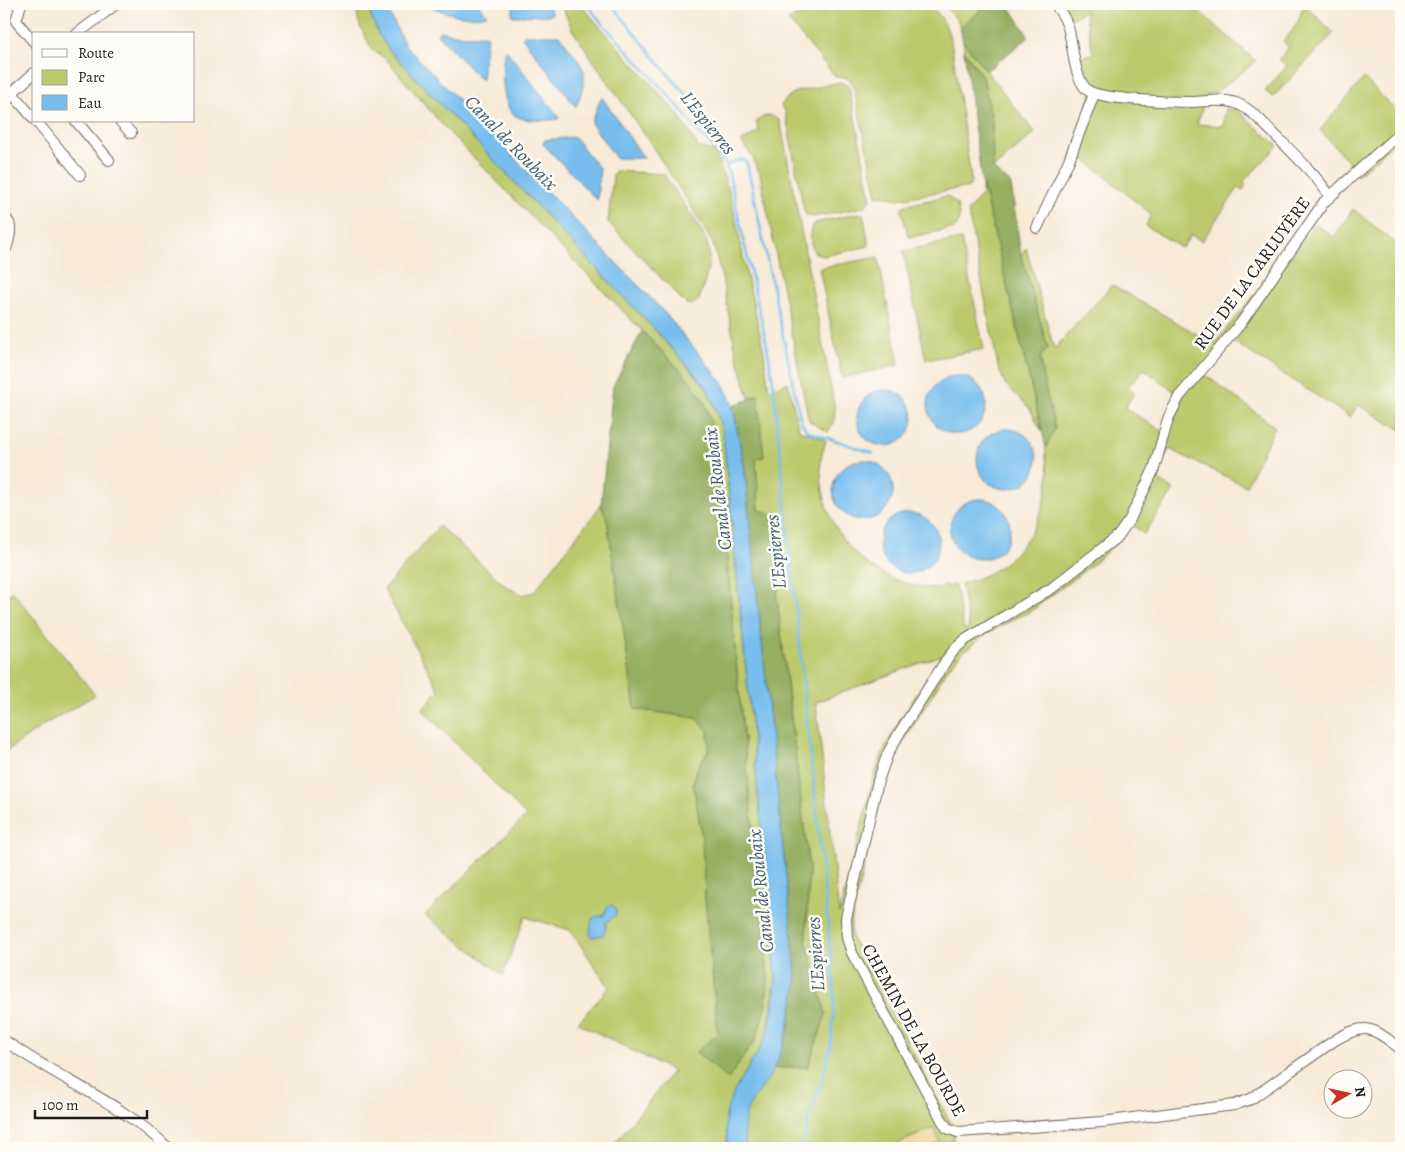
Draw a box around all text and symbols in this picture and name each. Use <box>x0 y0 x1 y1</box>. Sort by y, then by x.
legend <box>32 32 195 122</box>
text: Route <box>78 43 114 63</box>
text: Parc <box>78 67 105 87</box>
water label: L'Espierres <box>674 86 742 161</box>
water label: Canal de Roubaix <box>459 90 564 197</box>
text: Eau <box>78 93 103 113</box>
street label: RUE DE LA CARLUYÈRE <box>1188 192 1316 354</box>
water label: Canal de Roubaix <box>697 425 738 552</box>
water label: L'Espierres <box>759 513 793 591</box>
water label: Canal de Roubaix <box>741 827 780 954</box>
water label: L'Espierres <box>800 915 832 992</box>
street label: CHEMIN DE LA BOURDE <box>856 939 972 1121</box>
north arrow <box>1322 1070 1372 1120</box>
text: N <box>1350 1086 1371 1099</box>
scale bar <box>35 1087 148 1119</box>
text: 100 m <box>42 1095 79 1115</box>

